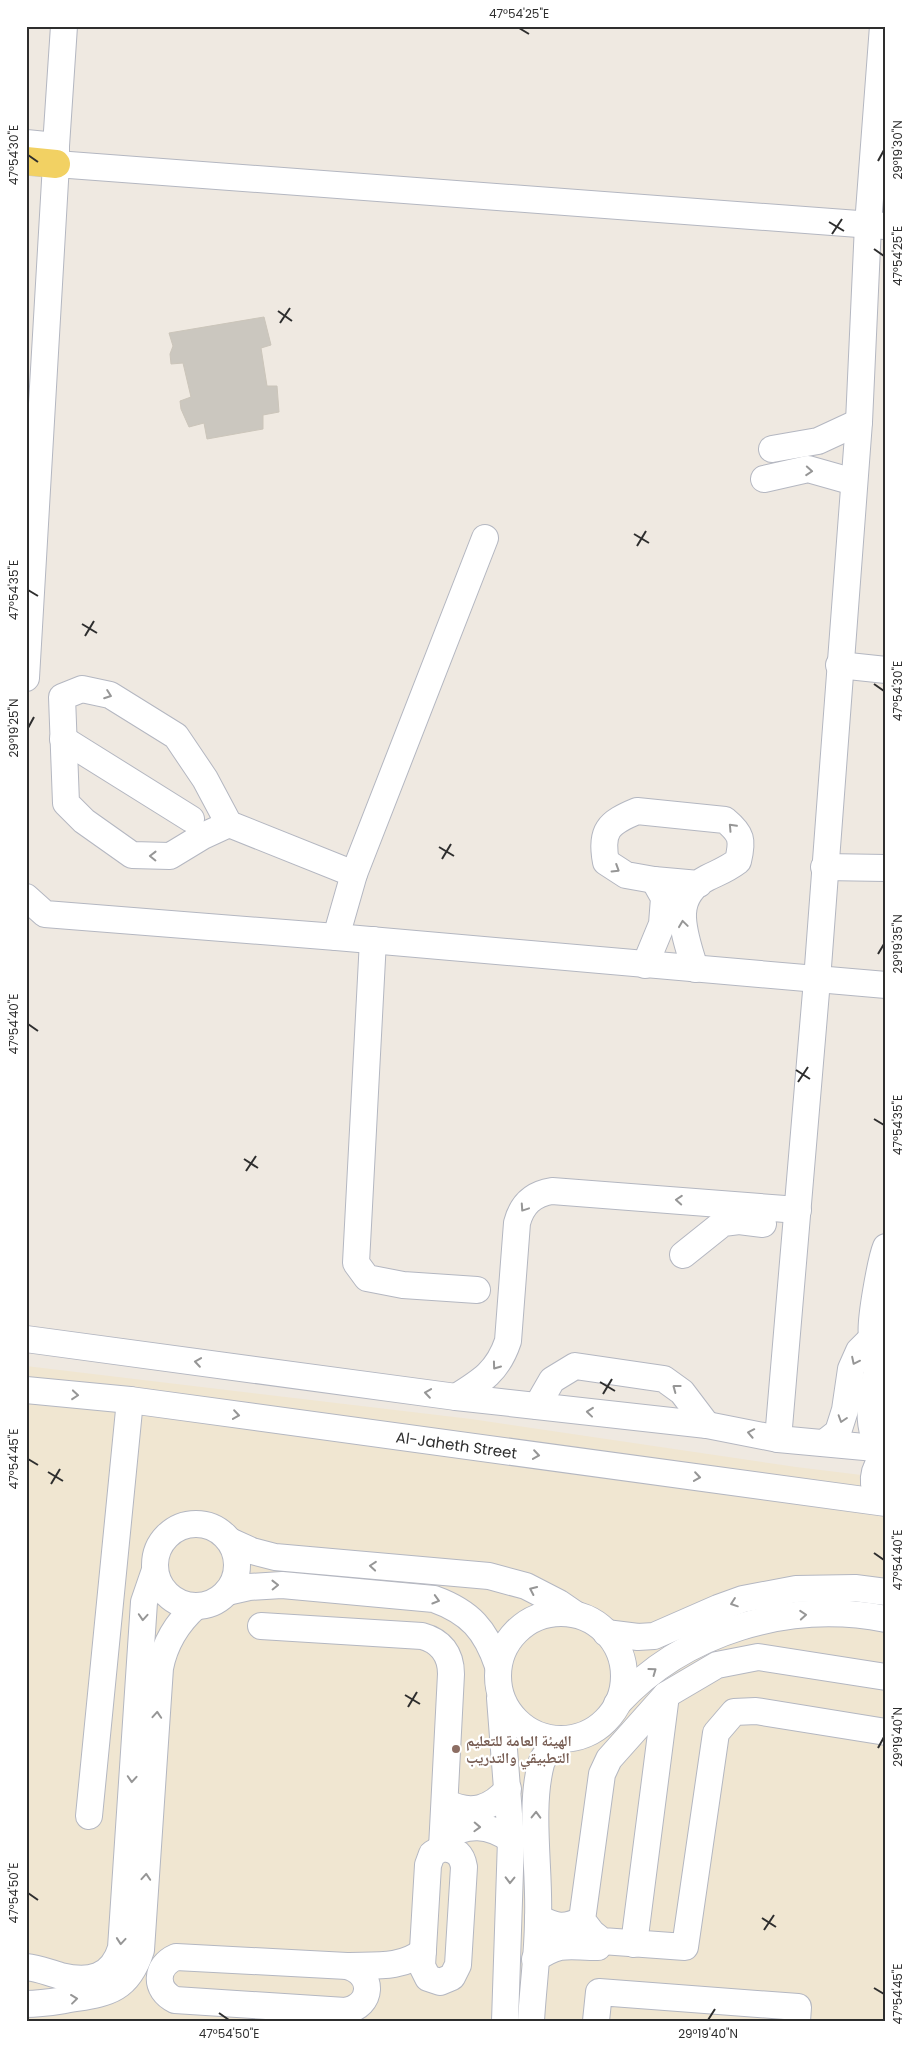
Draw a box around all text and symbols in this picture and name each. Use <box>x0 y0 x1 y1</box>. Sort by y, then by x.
text: 47°54'25"E <box>489 5 549 22</box>
text: 29°19'30"N <box>889 120 906 180</box>
text: 47°54'30"E <box>5 125 22 185</box>
text: 47°54'25"E <box>889 226 906 286</box>
one-way arrow <box>806 465 814 476</box>
text: 47°54'35"E <box>5 560 22 620</box>
text: 47°54'30"E <box>889 661 906 721</box>
one-way arrow <box>103 689 112 699</box>
text: 29°19'25"N <box>5 698 22 758</box>
one-way arrow <box>729 824 738 833</box>
one-way arrow <box>149 851 156 861</box>
one-way arrow <box>611 862 620 872</box>
text: 29°19'35"N <box>889 914 906 974</box>
one-way arrow <box>678 920 689 928</box>
text: 47°54'40"E <box>5 994 22 1054</box>
text: 47°54'35"E <box>889 1095 906 1155</box>
one-way arrow <box>675 1195 683 1206</box>
one-way arrow <box>521 1203 530 1212</box>
one-way arrow <box>851 1355 861 1364</box>
one-way arrow <box>194 1357 202 1368</box>
one-way arrow <box>493 1360 502 1370</box>
one-way arrow <box>672 1385 682 1394</box>
one-way arrow <box>424 1388 432 1399</box>
one-way arrow <box>71 1389 79 1400</box>
one-way arrow <box>585 1407 593 1418</box>
one-way arrow <box>232 1409 240 1419</box>
one-way arrow <box>838 1415 848 1423</box>
street label: Al-Jaheth Street <box>395 1426 518 1463</box>
one-way arrow <box>746 1428 755 1439</box>
text: 47°54'45"E <box>5 1429 22 1489</box>
one-way arrow <box>532 1449 540 1460</box>
one-way arrow <box>693 1471 701 1482</box>
text: 47°54'40"E <box>889 1530 906 1590</box>
one-way arrow <box>369 1561 377 1572</box>
one-way arrow <box>272 1580 279 1590</box>
one-way arrow <box>529 1585 538 1596</box>
one-way arrow <box>432 1595 440 1605</box>
one-way arrow <box>730 1597 739 1607</box>
one-way arrow <box>799 1609 807 1620</box>
one-way arrow <box>138 1613 149 1621</box>
one-way arrow <box>647 1668 657 1677</box>
text: 29°19'40"N <box>889 1707 906 1767</box>
one-way arrow <box>152 1711 163 1719</box>
place label: الهيئة العامة للتعليم التطبيقي والتدريب <box>466 1730 572 1769</box>
marker: الهيئة العامة للتعليم التطبيقي والتدريب <box>450 1743 462 1755</box>
one-way arrow <box>127 1775 138 1783</box>
one-way arrow <box>531 1811 541 1818</box>
one-way arrow <box>474 1822 482 1833</box>
text: 47°54'50"E <box>5 1863 22 1923</box>
one-way arrow <box>140 1873 151 1881</box>
one-way arrow <box>505 1877 515 1885</box>
one-way arrow <box>116 1937 127 1945</box>
text: 47°54'45"E <box>889 1964 906 2024</box>
one-way arrow <box>71 1994 79 2005</box>
text: 47°54'50"E <box>199 2025 259 2042</box>
text: 29°19'40"N <box>678 2025 738 2042</box>

